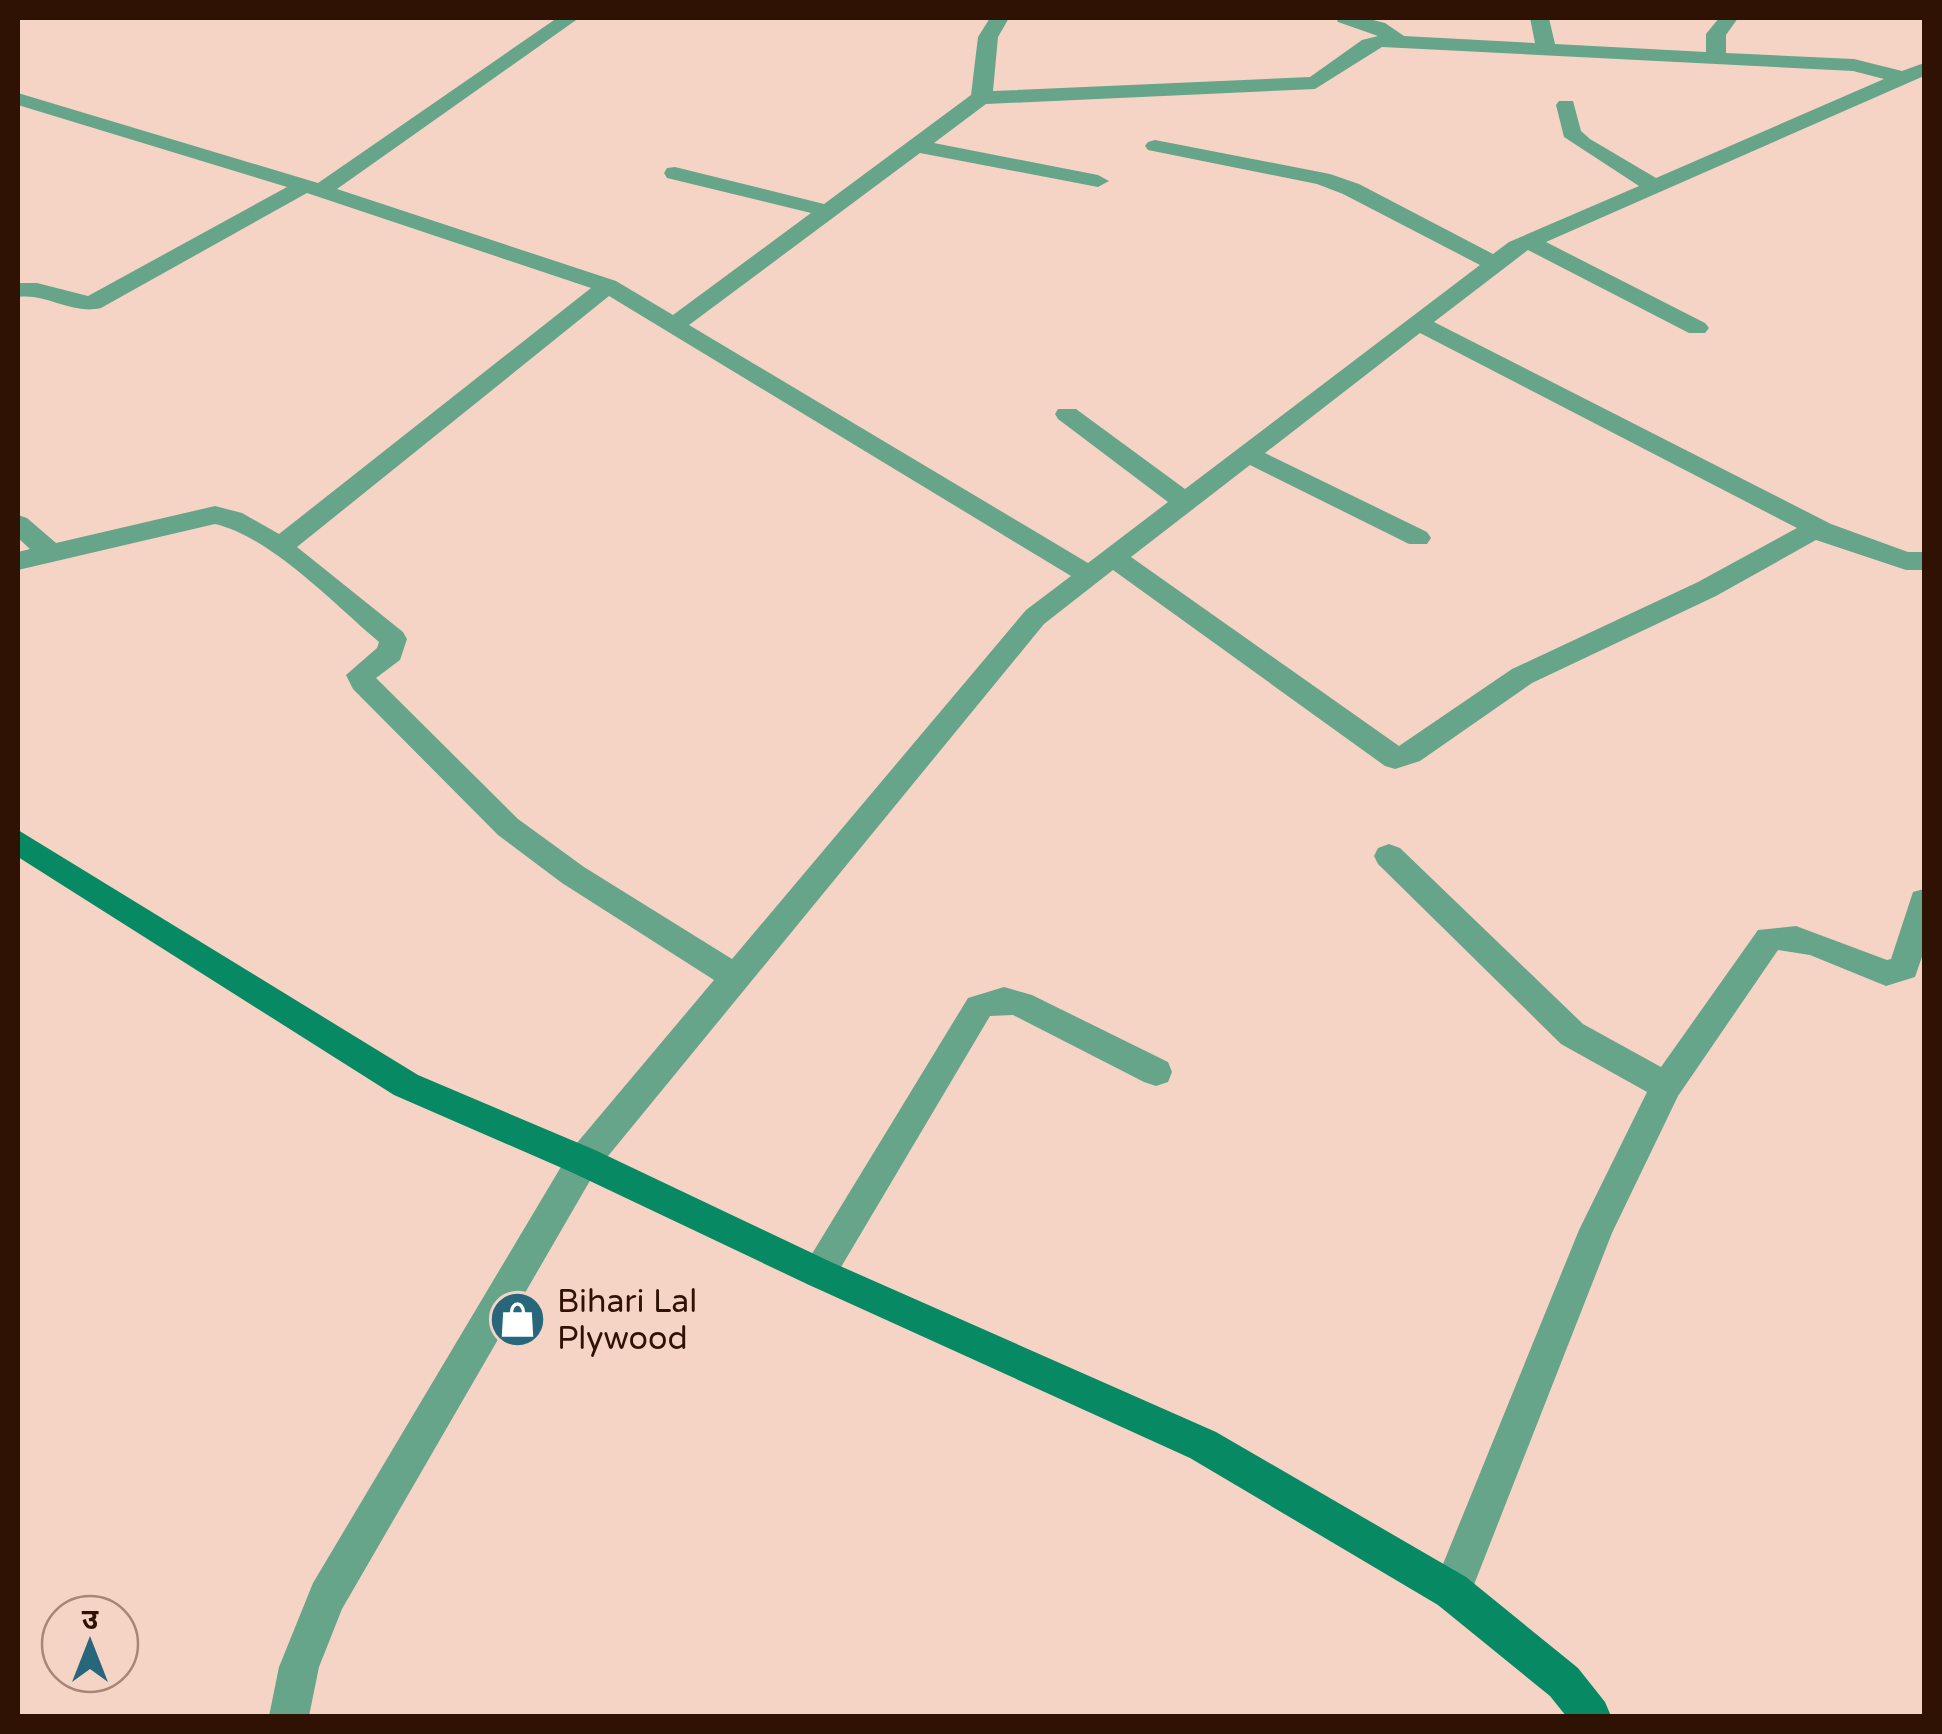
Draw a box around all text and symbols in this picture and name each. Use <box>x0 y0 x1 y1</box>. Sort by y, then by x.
place label: Bihari Lal Plywood <box>557 1283 697 1358</box>
shop icon: Bihari Lal Plywood <box>488 1290 548 1350</box>
north arrow <box>40 1594 140 1694</box>
text: उ <box>82 1603 99 1637</box>

